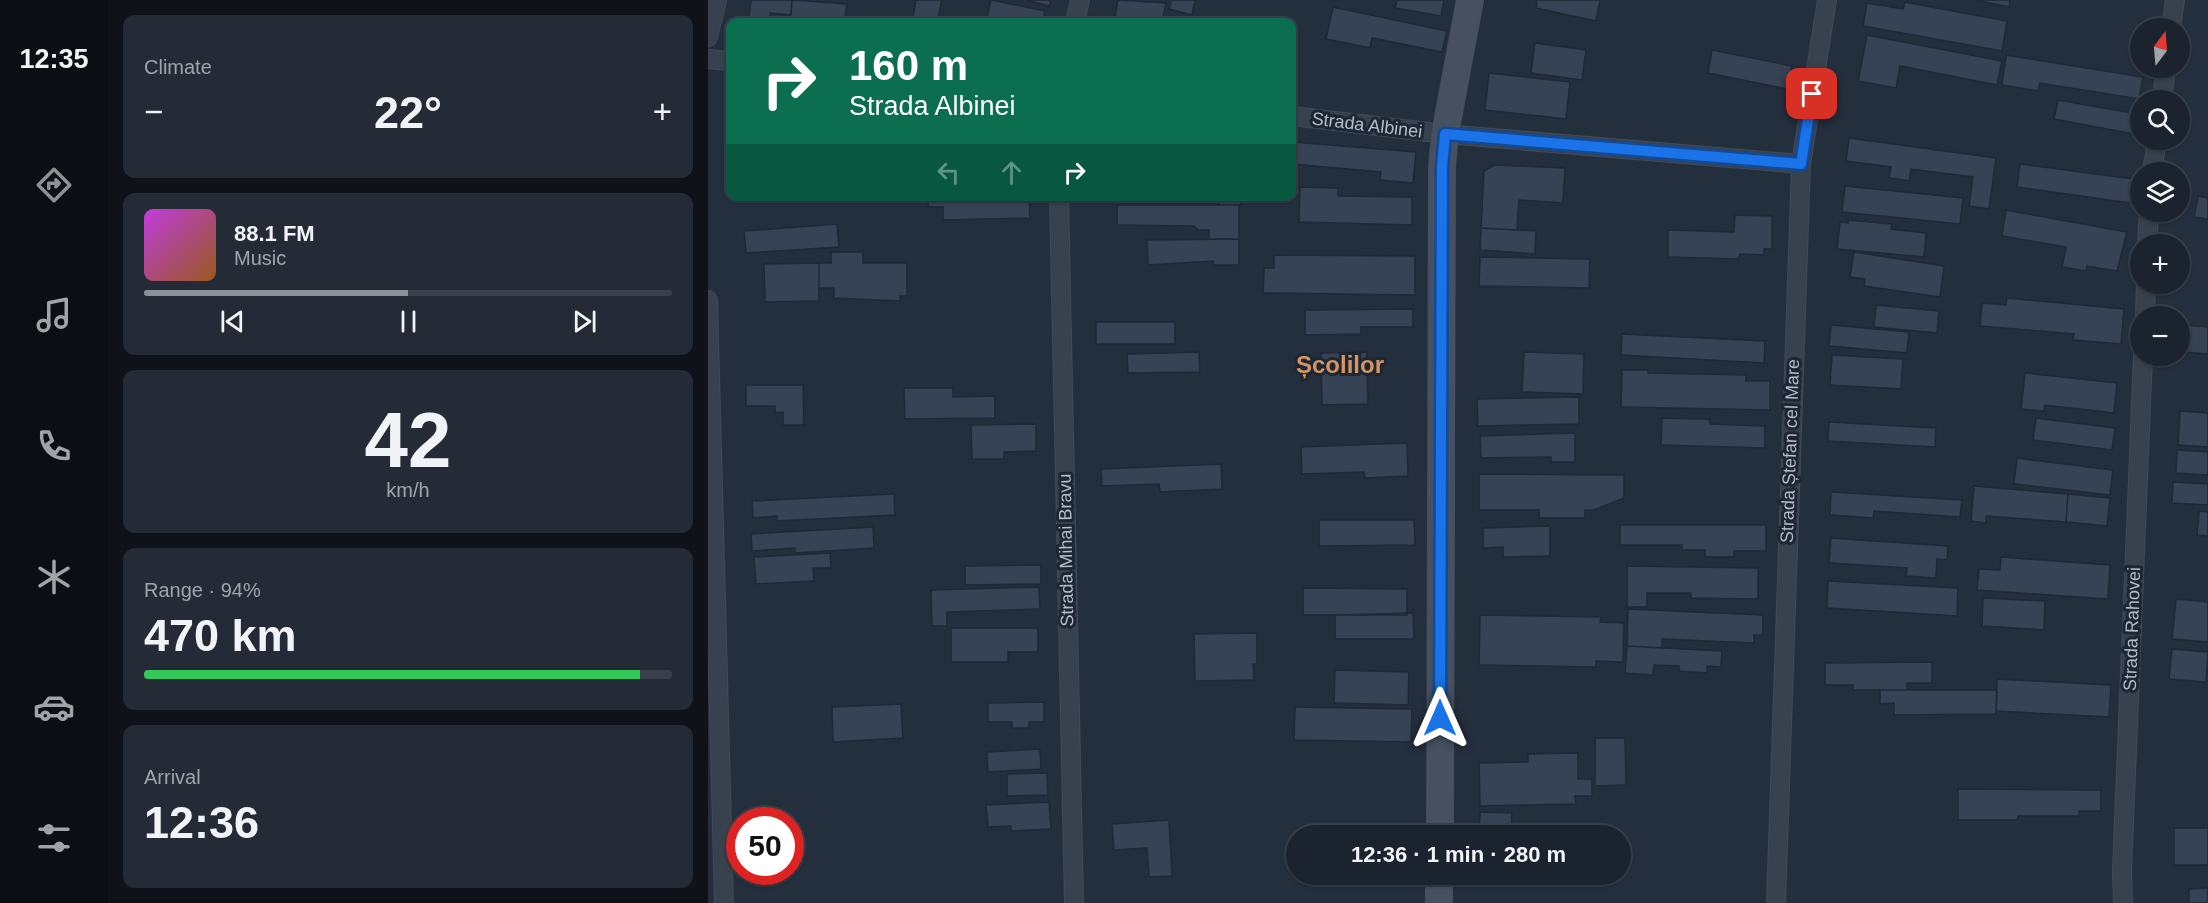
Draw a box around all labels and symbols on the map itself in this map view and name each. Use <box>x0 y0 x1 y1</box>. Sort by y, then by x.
north arrow <box>2130 18 2190 78</box>
pin <box>1786 68 1837 119</box>
street label: Strada Albinei <box>1311 108 1423 142</box>
district label: Școlilor <box>1296 351 1384 379</box>
street label: Strada Ștefan cel Mare <box>1777 359 1803 543</box>
street label: Strada Mihai Bravu <box>1055 473 1077 627</box>
street label: Strada Rahovei <box>2120 567 2144 691</box>
position arrow <box>1408 686 1472 750</box>
speed limit sign: 50 <box>726 807 804 885</box>

